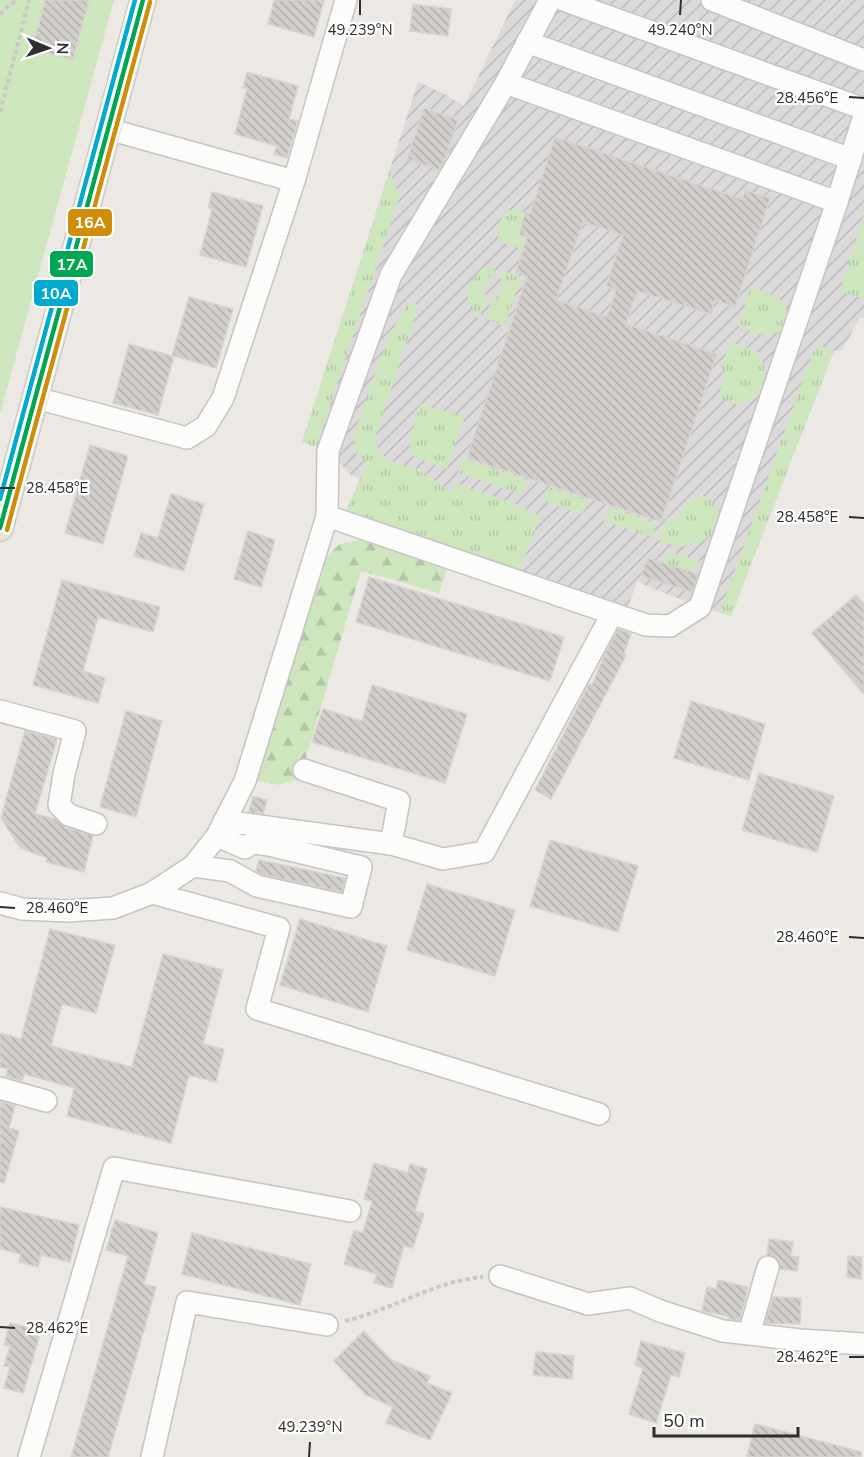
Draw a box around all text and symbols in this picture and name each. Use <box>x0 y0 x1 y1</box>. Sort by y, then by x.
north arrow <box>18 18 78 78</box>
text: 49.239°N <box>327 20 393 40</box>
text: 49.240°N <box>647 20 713 40</box>
text: N <box>51 42 73 55</box>
text: 28.456°E <box>776 88 838 108</box>
line badge: 16А <box>67 208 113 237</box>
text: 16А <box>74 212 106 234</box>
line badge: 17А <box>49 250 94 278</box>
text: 17А <box>56 254 88 276</box>
line badge: 10А <box>33 279 79 307</box>
text: 10А <box>40 283 72 305</box>
text: 28.458°E <box>26 478 88 498</box>
text: 28.458°E <box>776 507 838 527</box>
text: 28.460°E <box>26 898 88 918</box>
text: 28.460°E <box>776 927 838 947</box>
text: 28.462°E <box>26 1318 88 1338</box>
text: 28.462°E <box>776 1347 838 1367</box>
scale bar <box>654 1400 798 1438</box>
text: 50 m <box>663 1409 705 1433</box>
text: 49.239°N <box>277 1417 343 1437</box>

